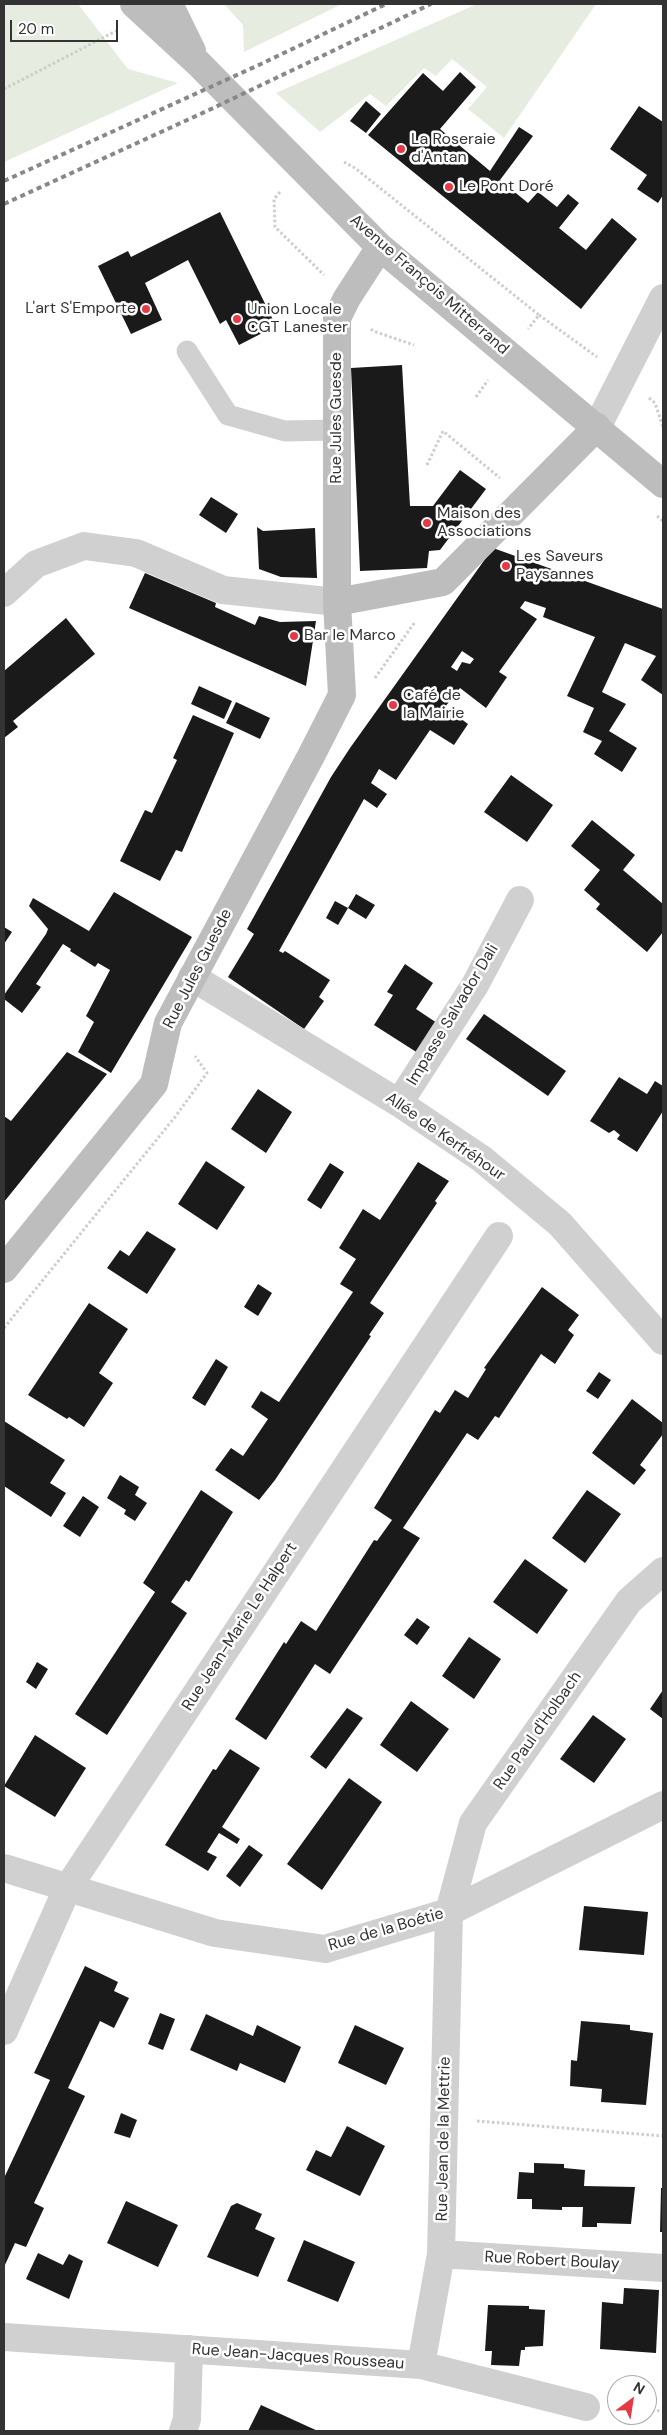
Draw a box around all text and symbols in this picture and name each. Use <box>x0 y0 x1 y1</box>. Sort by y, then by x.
scale bar <box>12 10 120 42</box>
text: 20 m <box>18 19 54 39</box>
place label: La Roseraie d'Antan <box>411 130 496 168</box>
marker: La Roseraie d'Antan <box>395 143 407 155</box>
place label: Le Pont Doré <box>459 177 554 197</box>
marker: Le Pont Doré <box>443 181 455 193</box>
street label: Avenue François Mitterrand <box>346 211 512 359</box>
place label: L'art S'Emporte <box>25 299 136 319</box>
place label: Union Locale CGT Lanester <box>247 300 348 338</box>
marker: L'art S'Emporte <box>140 303 152 315</box>
marker: Union Locale CGT Lanester <box>231 313 243 325</box>
street label: Rue Jules Guesde <box>327 352 347 484</box>
place label: Maison des Associations <box>437 504 531 542</box>
marker: Maison des Associations <box>421 517 433 529</box>
place label: Les Saveurs Paysannes <box>516 547 603 585</box>
marker: Les Saveurs Paysannes <box>500 560 512 572</box>
place label: Bar le Marco <box>304 626 396 646</box>
marker: Bar le Marco <box>288 630 300 642</box>
place label: Café de la Mairie <box>403 686 464 724</box>
marker: Café de la Mairie <box>387 699 399 711</box>
street label: Rue Jules Guesde <box>160 906 236 1032</box>
street label: Impasse Salvador Dali <box>403 941 503 1089</box>
street label: Allée de Kerfréhour <box>382 1089 508 1185</box>
street label: Rue Jean-Marie Le Halpert <box>178 1539 302 1715</box>
street label: Rue Paul d'Holbach <box>490 1668 586 1794</box>
street label: Rue de la Boétie <box>326 1904 446 1956</box>
street label: Rue Jean de la Mettrie <box>433 2056 455 2222</box>
street label: Rue Robert Boulay <box>484 2248 620 2274</box>
street label: Rue Jean-Jacques Rousseau <box>191 2340 405 2374</box>
north arrow <box>607 2375 657 2425</box>
text: N <box>630 2378 648 2398</box>

